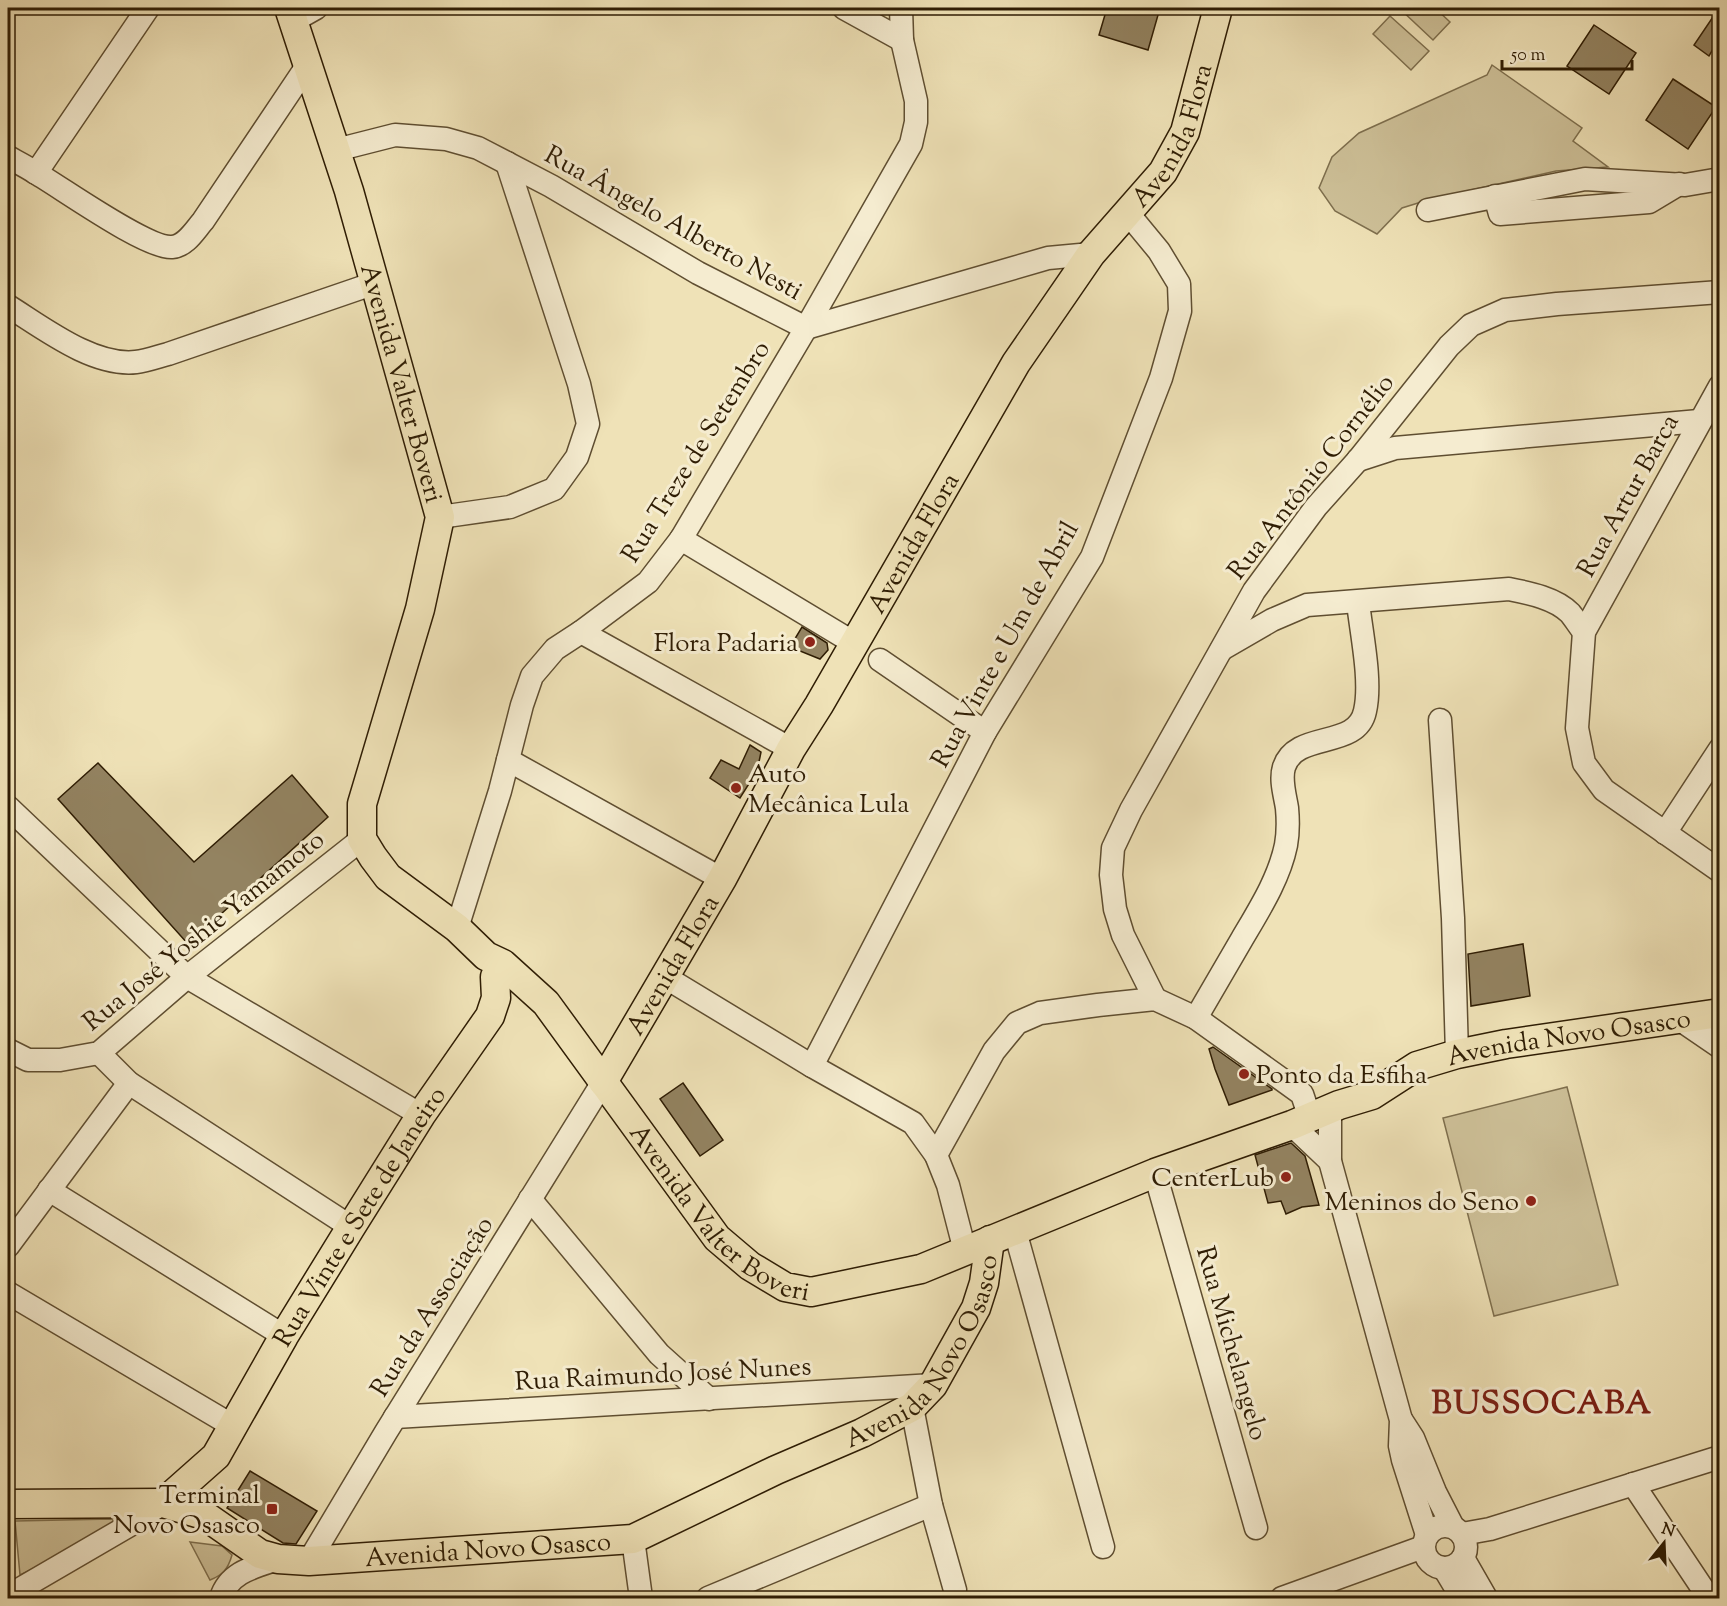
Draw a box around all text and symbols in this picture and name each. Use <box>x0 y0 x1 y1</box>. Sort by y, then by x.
scale bar <box>1502 33 1632 71</box>
text: 50 m <box>1510 43 1546 69</box>
street label: Avenida Flora <box>1124 60 1223 217</box>
street label: Rua Ângelo Alberto Nesti <box>537 138 809 311</box>
street label: Avenida Valter Boveri <box>349 260 451 507</box>
street label: Rua Treze de Setembro <box>614 334 781 571</box>
street label: Rua Antônio Cornélio <box>1220 367 1404 588</box>
street label: Rua Artur Barca <box>1569 408 1689 585</box>
street label: Avenida Flora <box>859 467 970 621</box>
street label: Rua Vinte e Um de Abril <box>923 515 1089 775</box>
place label: Flora Padaria <box>654 626 798 663</box>
marker: Flora Padaria <box>803 635 817 649</box>
place label: Auto Mecânica Lula <box>748 757 909 824</box>
marker: Auto Mecânica Lula <box>729 781 743 795</box>
street label: Rua José Yoshie Yamamoto <box>76 823 333 1041</box>
street label: Avenida Flora <box>618 889 730 1043</box>
street label: Avenida Novo Osasco <box>1442 1001 1693 1077</box>
place label: Ponto da Esfiha <box>1256 1058 1427 1095</box>
marker: Ponto da Esfiha <box>1237 1067 1251 1081</box>
street label: Rua Vinte e Sete de Janeiro <box>266 1080 456 1354</box>
street label: Avenida Valter Boveri <box>619 1117 812 1312</box>
place label: CenterLub <box>1151 1161 1274 1198</box>
marker: CenterLub <box>1279 1170 1293 1184</box>
place label: Meninos do Seno <box>1324 1185 1519 1222</box>
marker: Meninos do Seno <box>1524 1194 1538 1208</box>
street label: Rua da Associação <box>363 1210 504 1405</box>
street label: Rua Michelangelo <box>1185 1242 1276 1445</box>
street label: Avenida Novo Osasco <box>840 1253 1009 1459</box>
street label: Rua Raimundo José Nunes <box>514 1349 812 1402</box>
district label: BUSSOCABA <box>1432 1382 1652 1428</box>
place label: Terminal Novo Osasco <box>113 1478 260 1545</box>
marker: Terminal Novo Osasco <box>265 1502 279 1516</box>
north arrow <box>1634 1513 1694 1573</box>
text: N <box>1658 1518 1678 1544</box>
street label: Avenida Novo Osasco <box>364 1525 612 1578</box>

